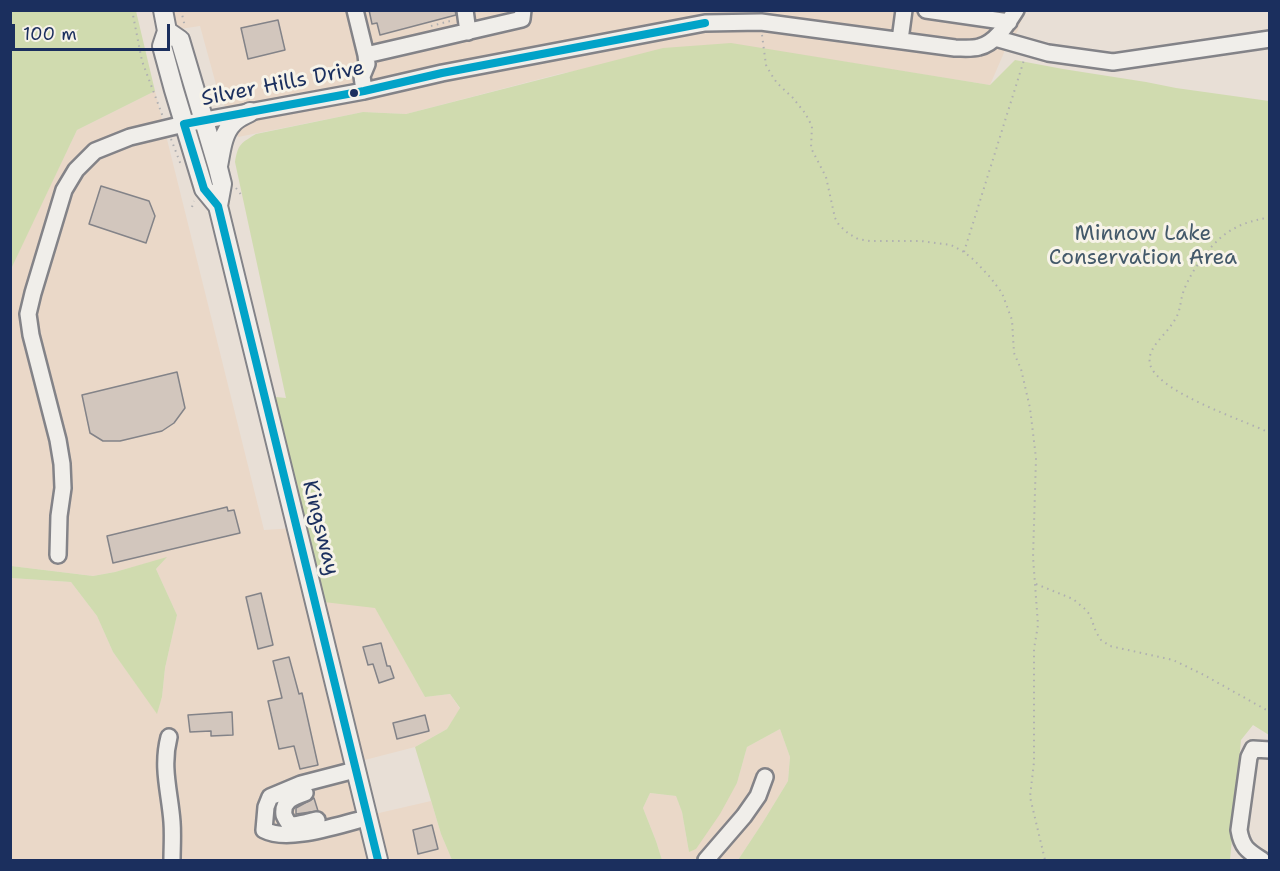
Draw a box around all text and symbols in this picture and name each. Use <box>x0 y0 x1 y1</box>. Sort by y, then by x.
scale bar <box>15 12 172 50</box>
text: 100 m <box>23 22 77 46</box>
street label: Silver Hills Drive <box>199 56 367 112</box>
unlabelled marker <box>348 87 360 99</box>
park label: Minnow Lake Conservation Area <box>1049 222 1237 272</box>
street label: Kingsway <box>296 478 344 578</box>

